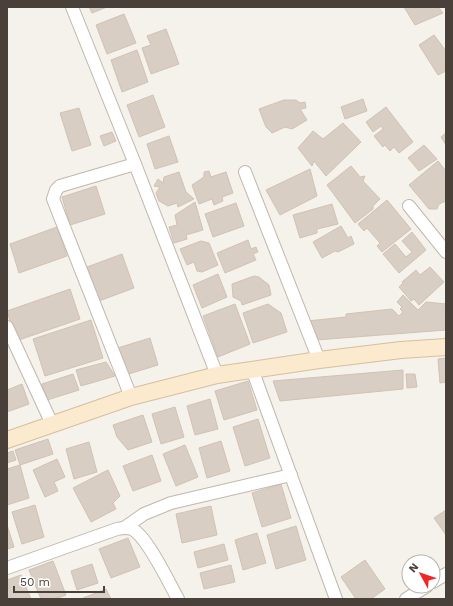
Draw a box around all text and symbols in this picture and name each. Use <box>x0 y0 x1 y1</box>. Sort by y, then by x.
north arrow <box>401 554 441 594</box>
text: N <box>406 561 421 575</box>
scale bar <box>14 568 104 594</box>
text: 50 m <box>20 575 50 589</box>

